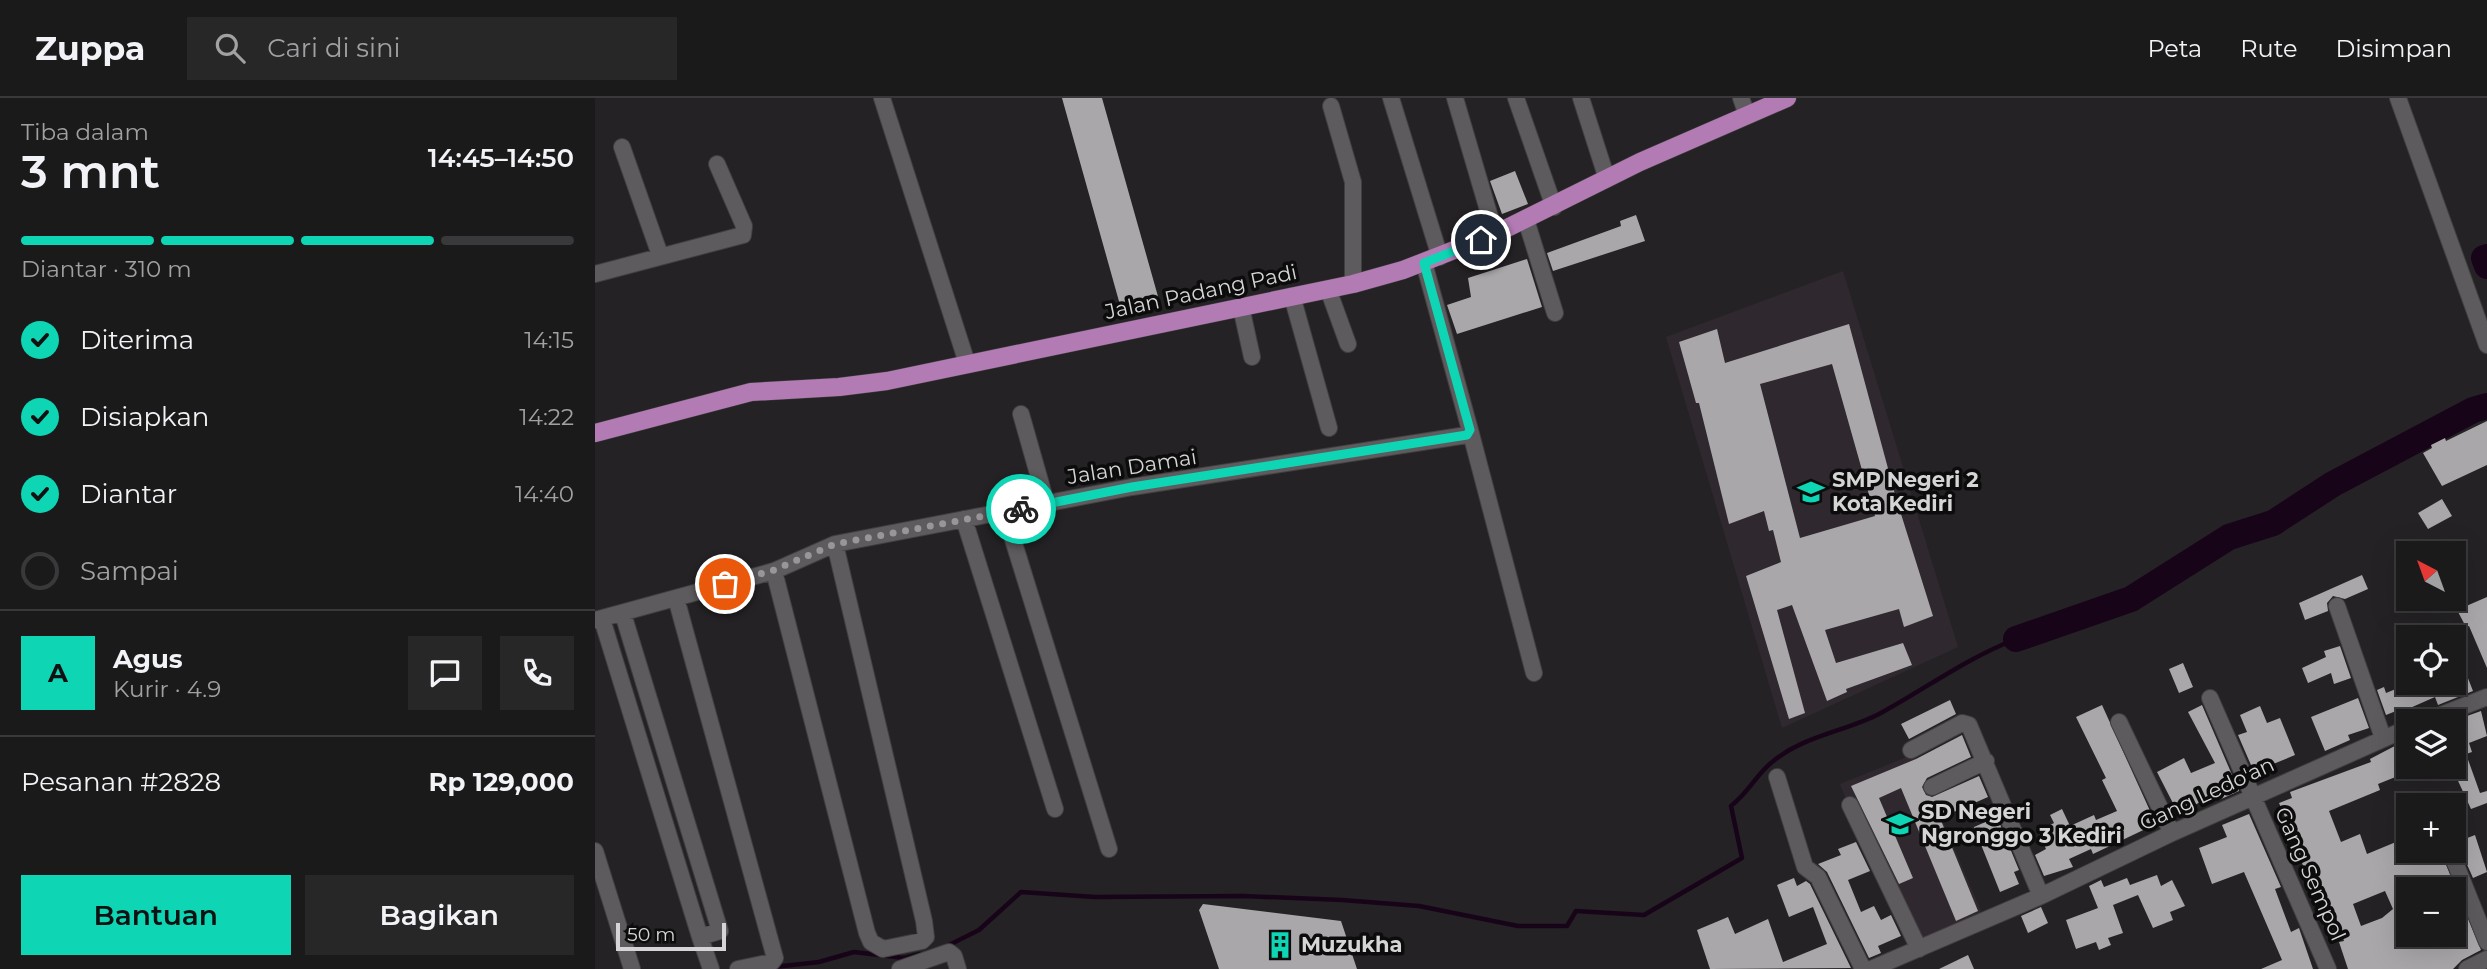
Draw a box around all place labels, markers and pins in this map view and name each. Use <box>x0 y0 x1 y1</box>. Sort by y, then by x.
pin <box>1451 210 1511 270</box>
place label: SMP Negeri 2 Kota Kediri <box>1832 467 1979 516</box>
school or university icon: SMP Negeri 2 Kota Kediri <box>1796 477 1826 507</box>
pin <box>695 554 755 614</box>
place label: SD Negeri Ngronggo 3 Kediri <box>1921 799 2122 848</box>
school or university icon: SD Negeri Ngronggo 3 Kediri <box>1885 809 1915 839</box>
building icon: Muzukha <box>1265 930 1295 960</box>
place label: Muzukha <box>1301 932 1403 957</box>

